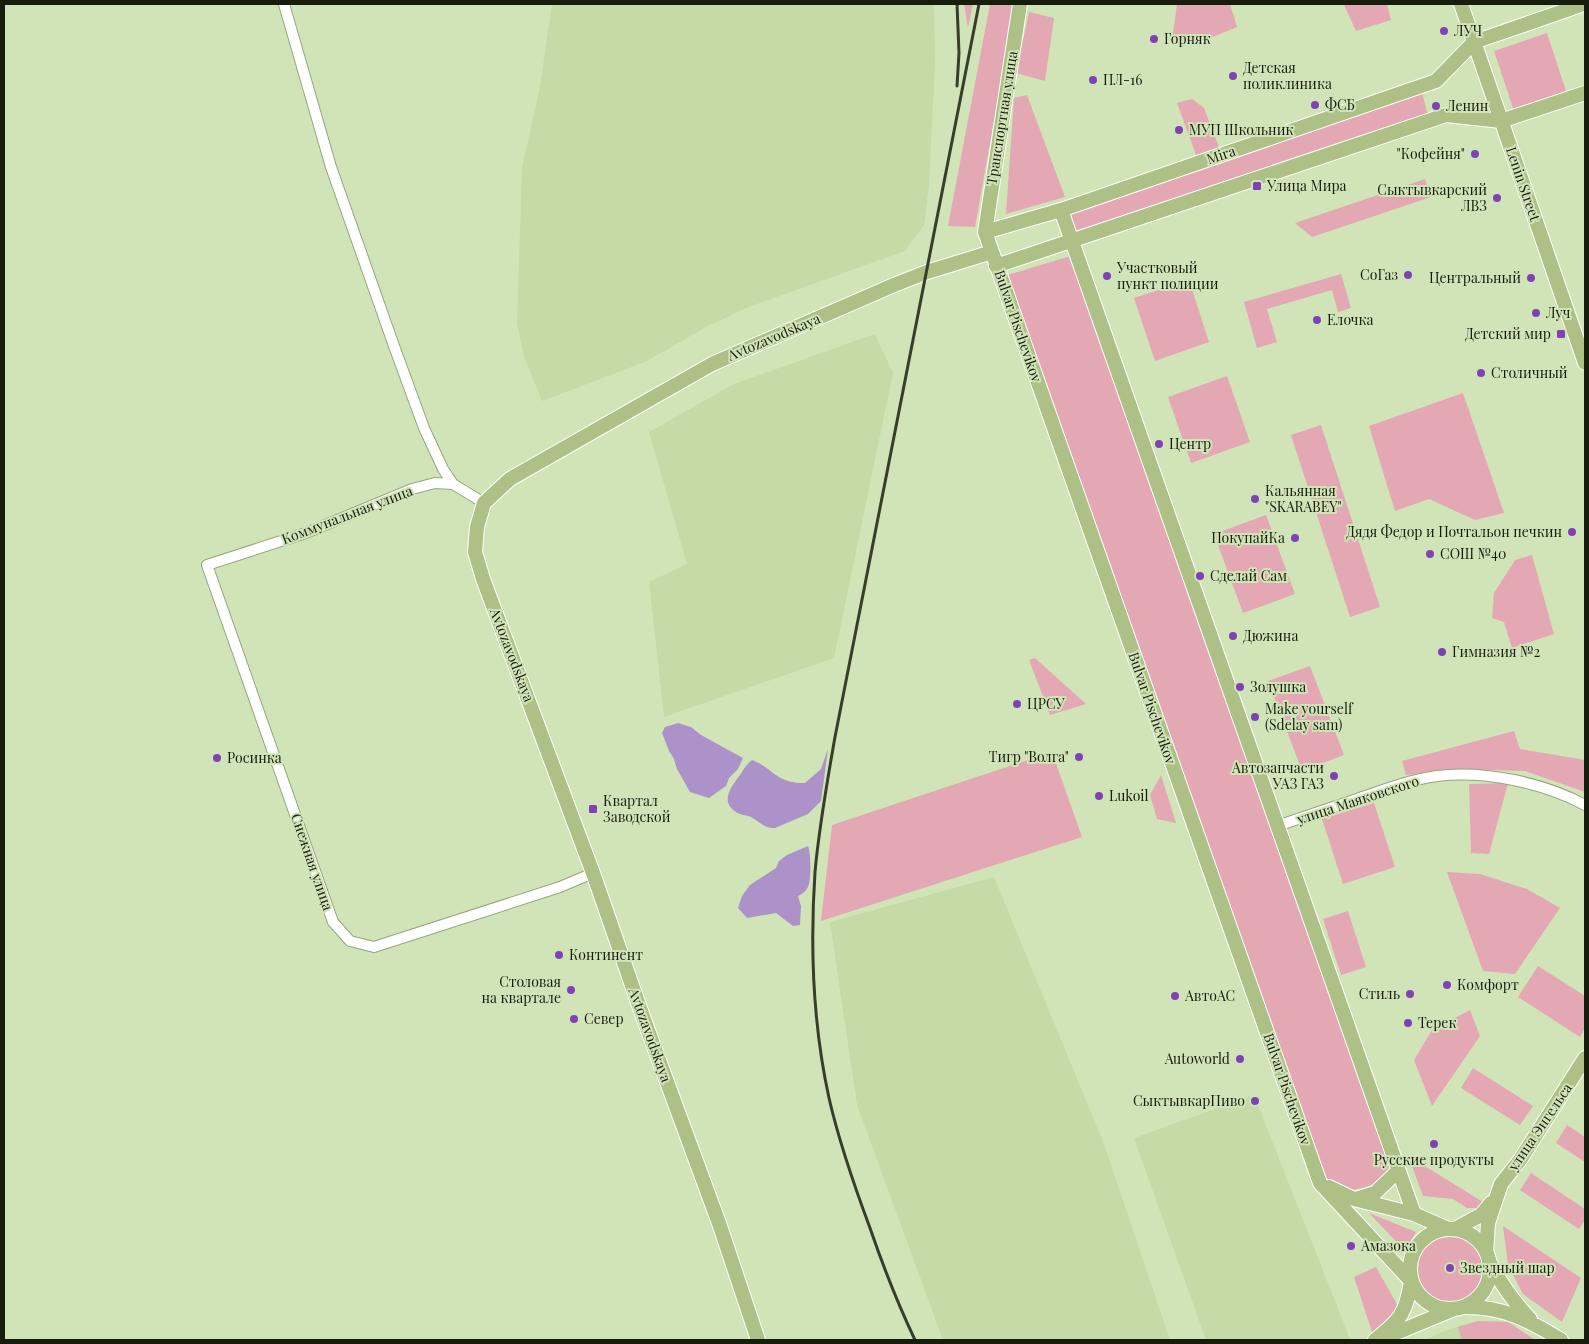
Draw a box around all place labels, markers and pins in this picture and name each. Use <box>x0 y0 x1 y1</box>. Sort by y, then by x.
place label: ЛУЧ <box>1453 21 1482 40</box>
marker: ЛУЧ <box>1438 25 1450 37</box>
place label: Горняк <box>1164 29 1211 48</box>
marker: Горняк <box>1148 33 1160 45</box>
place label: Детская поликлиника <box>1243 58 1332 93</box>
place label: ПЛ-16 <box>1103 70 1142 89</box>
marker: Детская поликлиника <box>1227 70 1239 82</box>
marker: ПЛ-16 <box>1087 74 1099 86</box>
place label: ФСБ <box>1325 95 1355 114</box>
place label: Ленин <box>1445 96 1489 115</box>
marker: ФСБ <box>1309 99 1321 111</box>
marker: Ленин <box>1430 100 1442 112</box>
place label: МУП Школьник <box>1189 120 1293 139</box>
marker: МУП Школьник <box>1173 124 1185 136</box>
place label: "Кофейня" <box>1397 144 1465 163</box>
marker: "Кофейня" <box>1469 148 1481 160</box>
place label: Улица Мира <box>1266 176 1347 195</box>
marker: Улица Мира <box>1251 180 1263 192</box>
place label: Сыктывкарский ЛВЗ <box>1377 180 1487 215</box>
marker: Сыктывкарский ЛВЗ <box>1491 192 1503 204</box>
place label: Участковый пункт полиции <box>1116 258 1219 293</box>
place label: СоГаз <box>1360 265 1398 284</box>
place label: Центральный <box>1429 268 1521 287</box>
marker: СоГаз <box>1402 269 1414 281</box>
marker: Участковый пункт полиции <box>1101 270 1113 282</box>
marker: Центральный <box>1525 272 1537 284</box>
place label: Луч <box>1545 303 1570 322</box>
marker: Луч <box>1530 307 1542 319</box>
place label: Елочка <box>1327 310 1373 329</box>
marker: Елочка <box>1311 314 1323 326</box>
place label: Детский мир <box>1465 324 1551 343</box>
marker: Детский мир <box>1555 328 1567 340</box>
place label: Столичный <box>1491 363 1568 382</box>
marker: Столичный <box>1475 367 1487 379</box>
place label: Центр <box>1169 434 1211 453</box>
marker: Центр <box>1153 438 1165 450</box>
place label: Кальянная "SKARABEY" <box>1265 481 1342 516</box>
marker: Кальянная "SKARABEY" <box>1249 493 1261 505</box>
place label: Дядя Федор и Почтальон печкин <box>1346 522 1562 541</box>
marker: Дядя Федор и Почтальон печкин <box>1566 526 1578 538</box>
place label: ПокупайКа <box>1211 528 1285 547</box>
marker: ПокупайКа <box>1289 532 1301 544</box>
place label: СОШ №40 <box>1440 544 1506 563</box>
marker: СОШ №40 <box>1424 548 1436 560</box>
place label: Сделай Сам <box>1210 566 1287 585</box>
marker: Сделай Сам <box>1194 570 1206 582</box>
place label: Дюжина <box>1243 626 1298 645</box>
marker: Дюжина <box>1227 630 1239 642</box>
place label: Гимназия №2 <box>1452 642 1540 661</box>
marker: Гимназия №2 <box>1436 646 1448 658</box>
place label: Золушка <box>1250 677 1306 696</box>
marker: Золушка <box>1234 681 1246 693</box>
place label: ЦРСУ <box>1027 694 1066 713</box>
marker: ЦРСУ <box>1011 698 1023 710</box>
place label: Make yourself (Sdelay sam) <box>1265 699 1354 734</box>
marker: Make yourself (Sdelay sam) <box>1249 711 1261 723</box>
place label: Тигр "Волга" <box>989 747 1069 766</box>
place label: Росинка <box>227 748 282 767</box>
marker: Тигр "Волга" <box>1073 751 1085 763</box>
marker: Росинка <box>211 752 223 764</box>
place label: Автозапчасти УАЗ ГАЗ <box>1231 758 1324 793</box>
marker: Автозапчасти УАЗ ГАЗ <box>1328 770 1340 782</box>
place label: Lukoil <box>1109 786 1148 805</box>
marker: Lukoil <box>1093 790 1105 802</box>
place label: Квартал Заводской <box>603 791 671 826</box>
marker: Квартал Заводской <box>587 803 599 815</box>
place label: Континент <box>569 945 643 964</box>
marker: Континент <box>553 949 565 961</box>
place label: Столовая на квартале <box>482 972 561 1007</box>
place label: Комфорт <box>1457 975 1519 994</box>
marker: Комфорт <box>1441 979 1453 991</box>
marker: Столовая на квартале <box>565 984 577 996</box>
place label: Стиль <box>1359 984 1400 1003</box>
place label: АвтоАС <box>1184 986 1235 1005</box>
marker: Стиль <box>1404 988 1416 1000</box>
marker: АвтоАС <box>1169 990 1181 1002</box>
place label: Север <box>584 1009 624 1028</box>
marker: Север <box>568 1013 580 1025</box>
place label: Терек <box>1418 1013 1456 1032</box>
marker: Терек <box>1402 1017 1414 1029</box>
place label: Autoworld <box>1164 1049 1230 1068</box>
marker: Autoworld <box>1234 1053 1246 1065</box>
place label: СыктывкарПиво <box>1133 1091 1245 1110</box>
marker: СыктывкарПиво <box>1249 1095 1261 1107</box>
marker: Русские продукты <box>1428 1138 1440 1150</box>
place label: Русские продукты <box>1374 1150 1495 1169</box>
place label: Амазока <box>1360 1236 1416 1255</box>
marker: Амазока <box>1345 1240 1357 1252</box>
place label: Звездный шар <box>1460 1258 1555 1277</box>
marker: Звездный шар <box>1444 1262 1456 1274</box>

